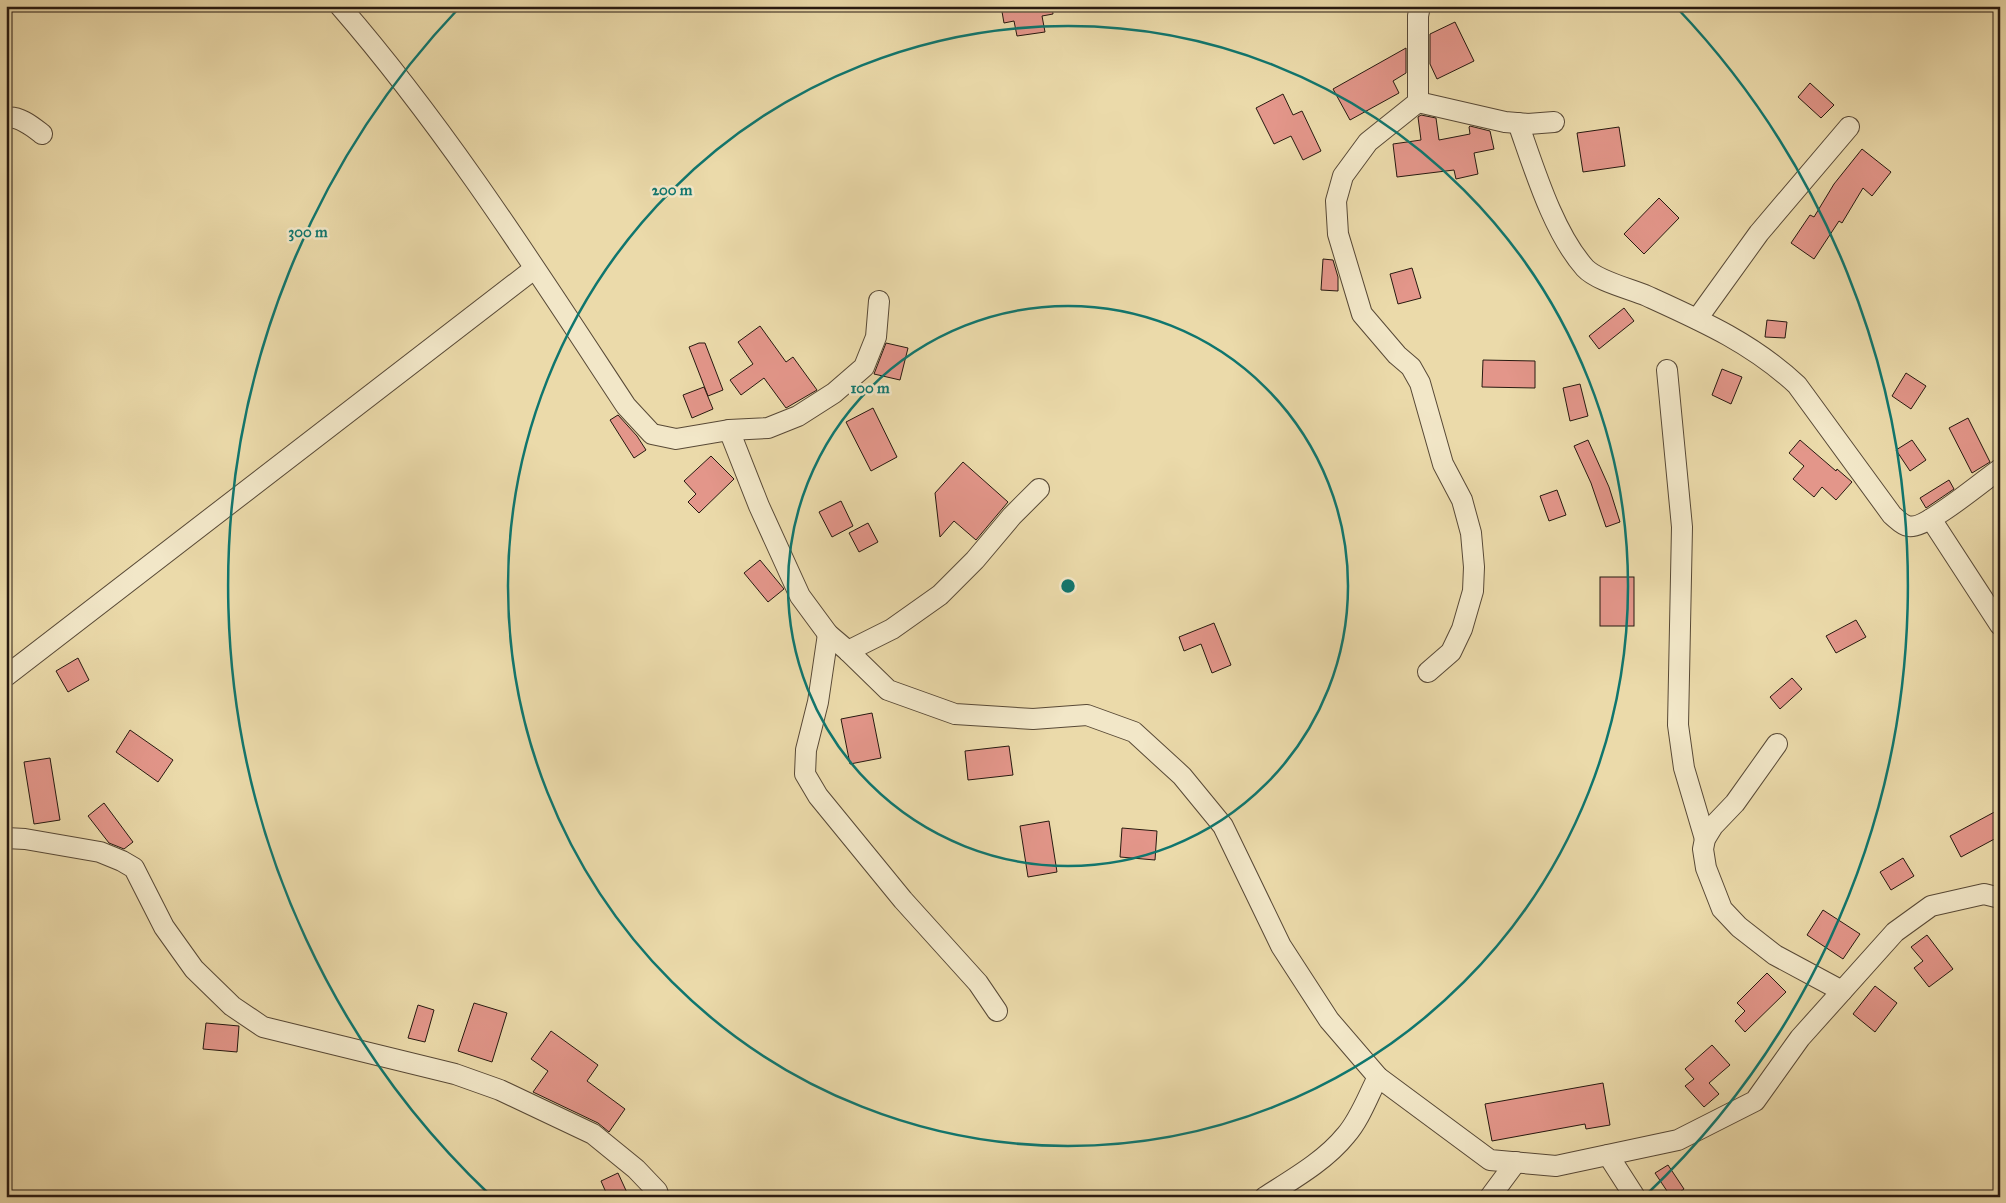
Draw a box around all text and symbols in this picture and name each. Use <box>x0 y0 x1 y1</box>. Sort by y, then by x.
text: 200 m <box>652 181 693 199</box>
text: 300 m <box>288 223 328 242</box>
text: 100 m <box>850 379 890 397</box>
centre of rings <box>1059 577 1077 595</box>

